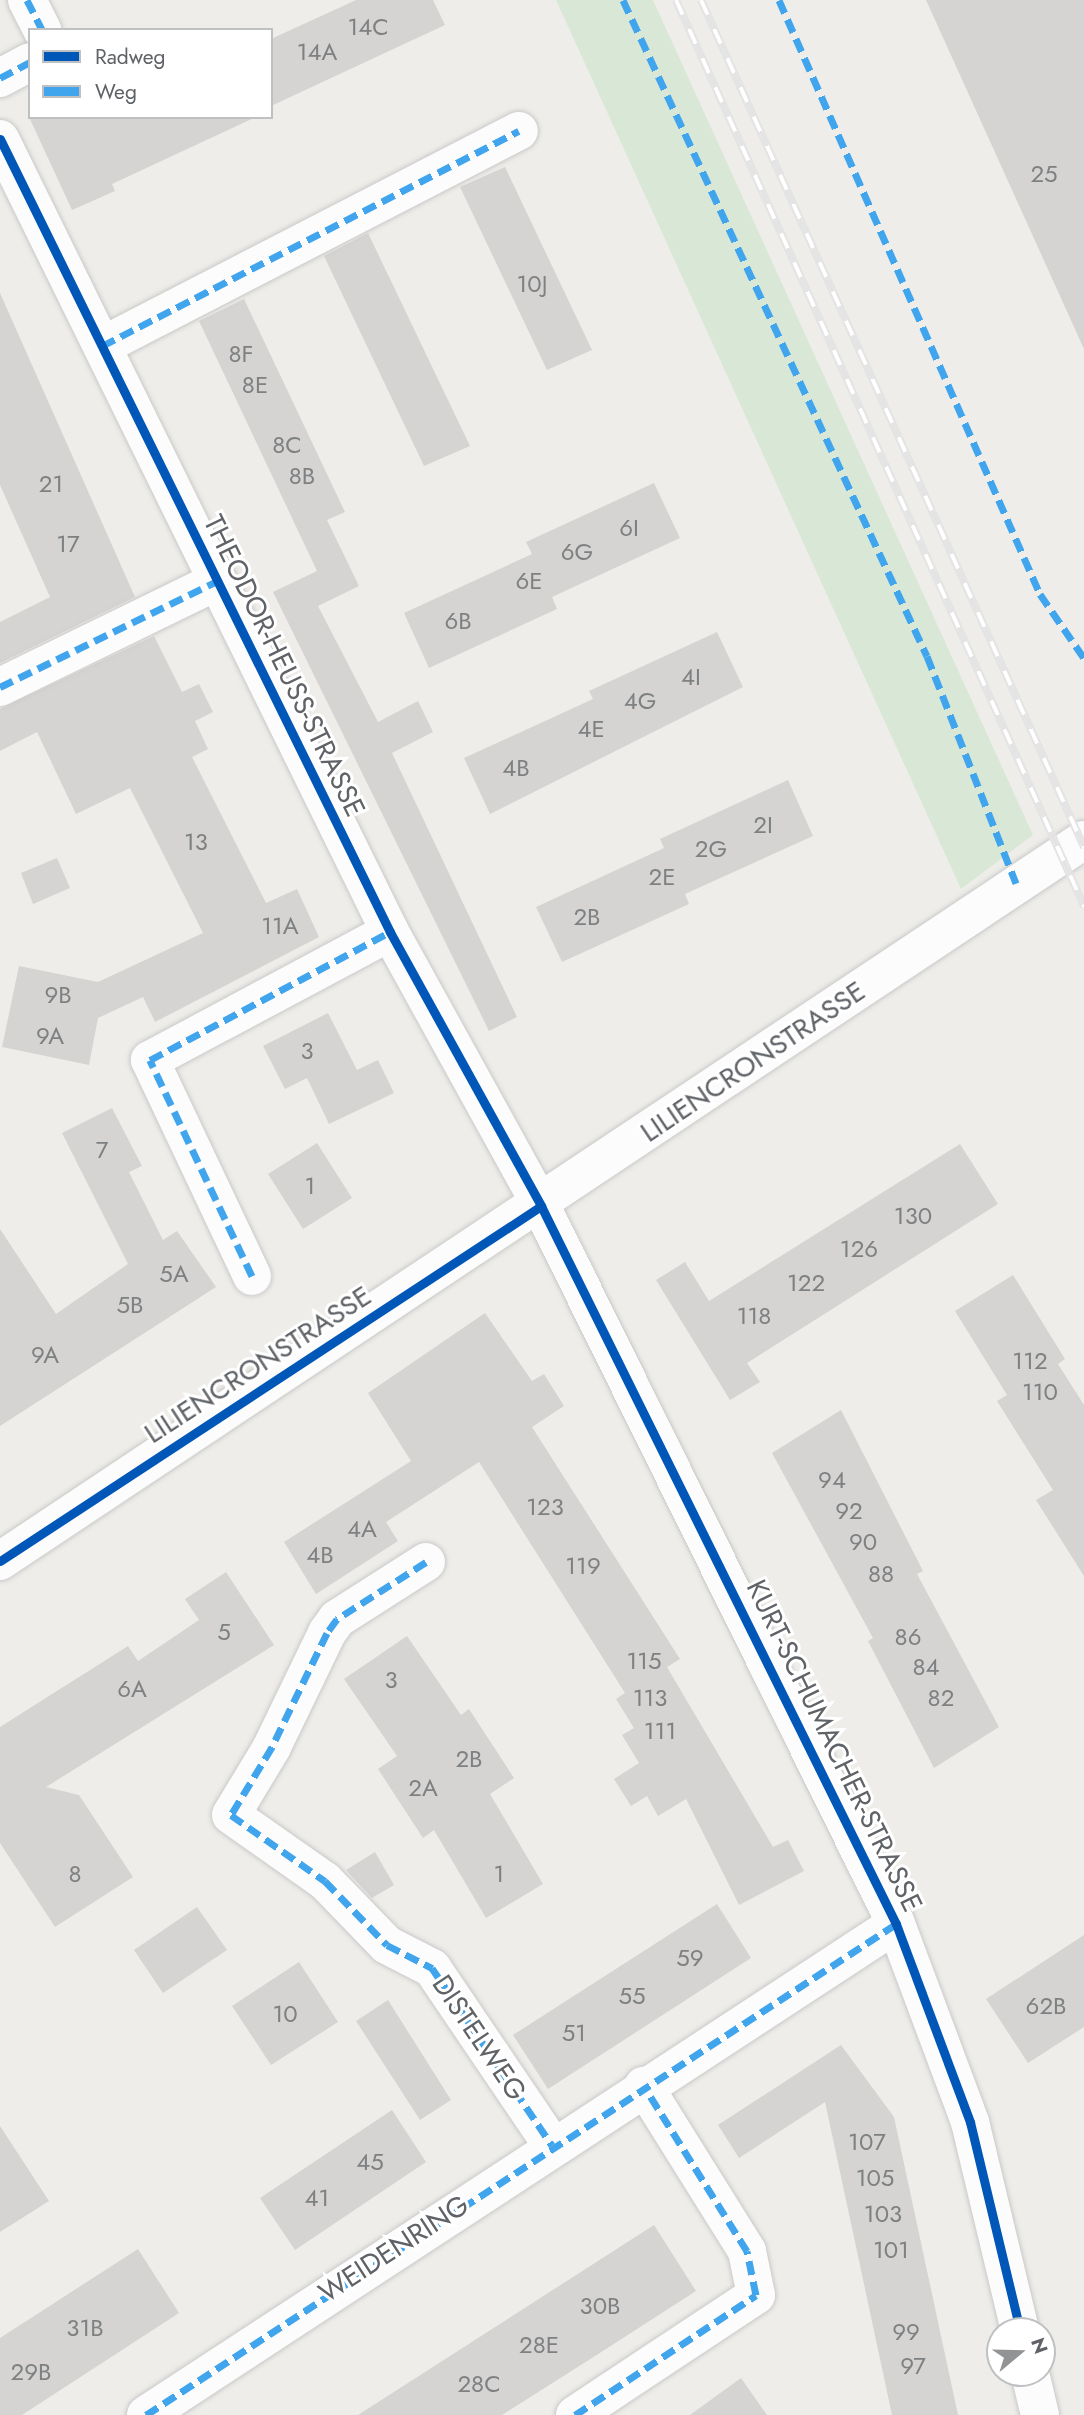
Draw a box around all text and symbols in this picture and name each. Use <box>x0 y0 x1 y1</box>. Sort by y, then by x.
house number: 14C <box>347 13 389 41</box>
legend <box>28 28 273 119</box>
house number: 14A <box>297 38 337 66</box>
text: Radweg <box>95 42 166 72</box>
text: Weg <box>95 77 137 107</box>
house number: 25 <box>1030 160 1058 188</box>
house number: 10J <box>517 270 547 298</box>
house number: 8F <box>228 340 254 368</box>
house number: 8E <box>242 371 268 399</box>
house number: 8C <box>272 431 302 459</box>
house number: 8B <box>289 462 315 490</box>
house number: 21 <box>39 470 63 498</box>
street label: THEODOR-HEUSS-STRASSE <box>196 510 372 822</box>
house number: 6I <box>619 514 639 542</box>
house number: 17 <box>56 530 80 558</box>
house number: 6G <box>561 538 593 566</box>
house number: 6E <box>515 567 543 595</box>
house number: 6B <box>444 607 472 635</box>
house number: 4I <box>681 663 701 691</box>
house number: 4G <box>624 687 656 715</box>
house number: 4E <box>577 715 605 743</box>
house number: 4B <box>502 754 530 782</box>
house number: 2I <box>753 811 773 839</box>
house number: 13 <box>184 828 208 856</box>
house number: 2G <box>695 835 727 863</box>
house number: 2E <box>649 863 675 891</box>
house number: 2B <box>573 903 601 931</box>
house number: 11A <box>261 912 299 940</box>
street label: LILIENCRONSTRASSE <box>634 974 872 1150</box>
house number: 9B <box>44 981 72 1009</box>
house number: 9A <box>36 1022 64 1050</box>
house number: 3 <box>300 1037 314 1065</box>
house number: 7 <box>96 1136 108 1164</box>
house number: 1 <box>305 1172 315 1200</box>
house number: 130 <box>894 1202 932 1230</box>
house number: 126 <box>840 1235 878 1263</box>
house number: 5A <box>159 1260 189 1288</box>
house number: 122 <box>787 1269 825 1297</box>
street label: LILIENCRONSTRASSE <box>138 1279 378 1451</box>
house number: 5B <box>117 1291 143 1319</box>
house number: 118 <box>737 1302 771 1330</box>
house number: 9A <box>31 1341 59 1369</box>
house number: 112 <box>1012 1347 1048 1375</box>
house number: 110 <box>1022 1378 1058 1406</box>
house number: 94 <box>818 1466 846 1494</box>
house number: 123 <box>526 1493 564 1521</box>
house number: 92 <box>835 1497 863 1525</box>
house number: 4A <box>347 1515 377 1543</box>
house number: 90 <box>849 1528 877 1556</box>
house number: 4B <box>306 1541 334 1569</box>
house number: 119 <box>565 1552 601 1580</box>
house number: 88 <box>868 1560 894 1588</box>
street label: KURT-SCHUMACHER-STRASSE <box>739 1575 929 1917</box>
house number: 5 <box>217 1618 231 1646</box>
house number: 86 <box>895 1623 921 1651</box>
house number: 115 <box>626 1647 662 1675</box>
house number: 84 <box>912 1653 940 1681</box>
house number: 3 <box>384 1666 398 1694</box>
house number: 6A <box>117 1675 147 1703</box>
house number: 113 <box>633 1684 667 1712</box>
house number: 82 <box>928 1684 954 1712</box>
house number: 111 <box>644 1717 676 1745</box>
house number: 2B <box>455 1745 483 1773</box>
house number: 2A <box>408 1774 438 1802</box>
house number: 8 <box>68 1860 82 1888</box>
house number: 1 <box>494 1860 504 1888</box>
house number: 59 <box>676 1944 704 1972</box>
street label: DISTELWEG <box>425 1969 533 2107</box>
house number: 55 <box>618 1982 646 2010</box>
house number: 62B <box>1026 1992 1066 2020</box>
house number: 10 <box>272 2000 298 2028</box>
house number: 51 <box>562 2019 586 2047</box>
house number: 107 <box>848 2128 886 2156</box>
house number: 45 <box>356 2148 384 2176</box>
house number: 105 <box>856 2164 894 2192</box>
house number: 41 <box>305 2184 329 2212</box>
street label: WEIDENRING <box>313 2188 475 2310</box>
house number: 103 <box>864 2200 902 2228</box>
house number: 101 <box>873 2236 909 2264</box>
house number: 30B <box>580 2292 620 2320</box>
house number: 31B <box>66 2314 104 2342</box>
north arrow <box>986 2317 1056 2387</box>
house number: 99 <box>892 2318 920 2346</box>
house number: 28E <box>519 2331 559 2359</box>
text: N <box>1024 2334 1055 2357</box>
house number: 97 <box>900 2352 926 2380</box>
house number: 29B <box>11 2358 51 2386</box>
house number: 28C <box>457 2370 501 2398</box>

